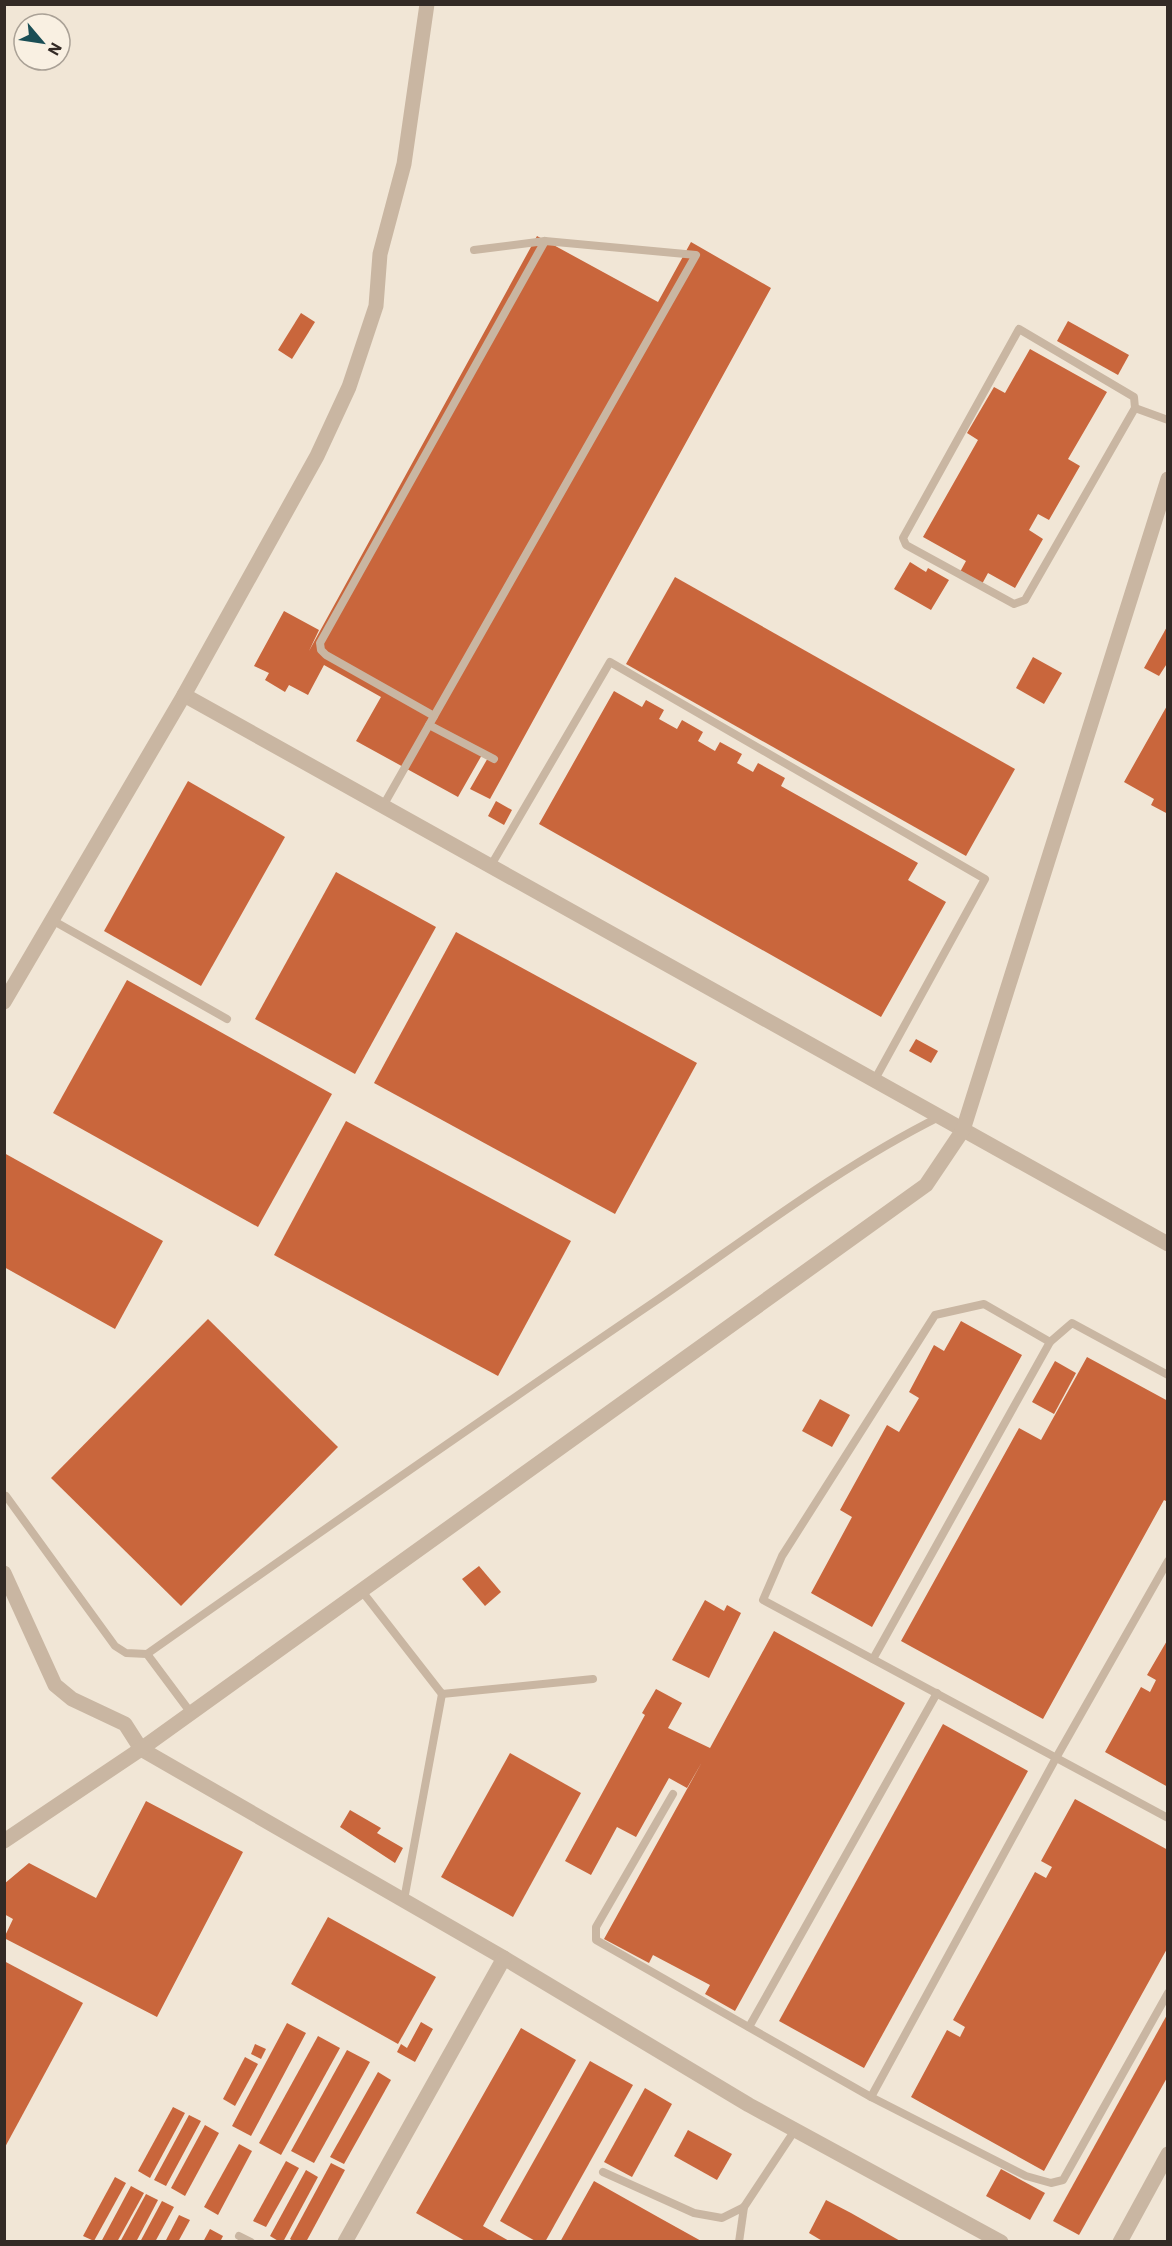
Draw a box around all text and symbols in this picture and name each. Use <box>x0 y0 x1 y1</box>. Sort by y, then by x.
north arrow <box>12 12 72 72</box>
text: N <box>44 39 67 59</box>

